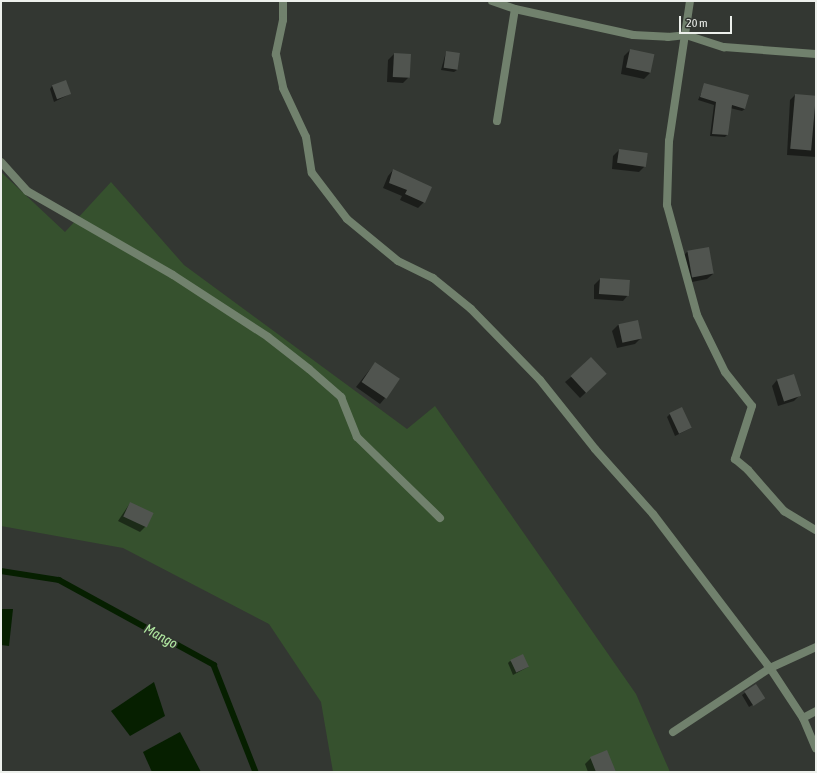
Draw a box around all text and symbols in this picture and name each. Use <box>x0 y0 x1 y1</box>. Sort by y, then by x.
scale bar <box>681 8 734 34</box>
text: 20 m <box>686 16 708 30</box>
water label: Mango <box>141 620 181 652</box>

